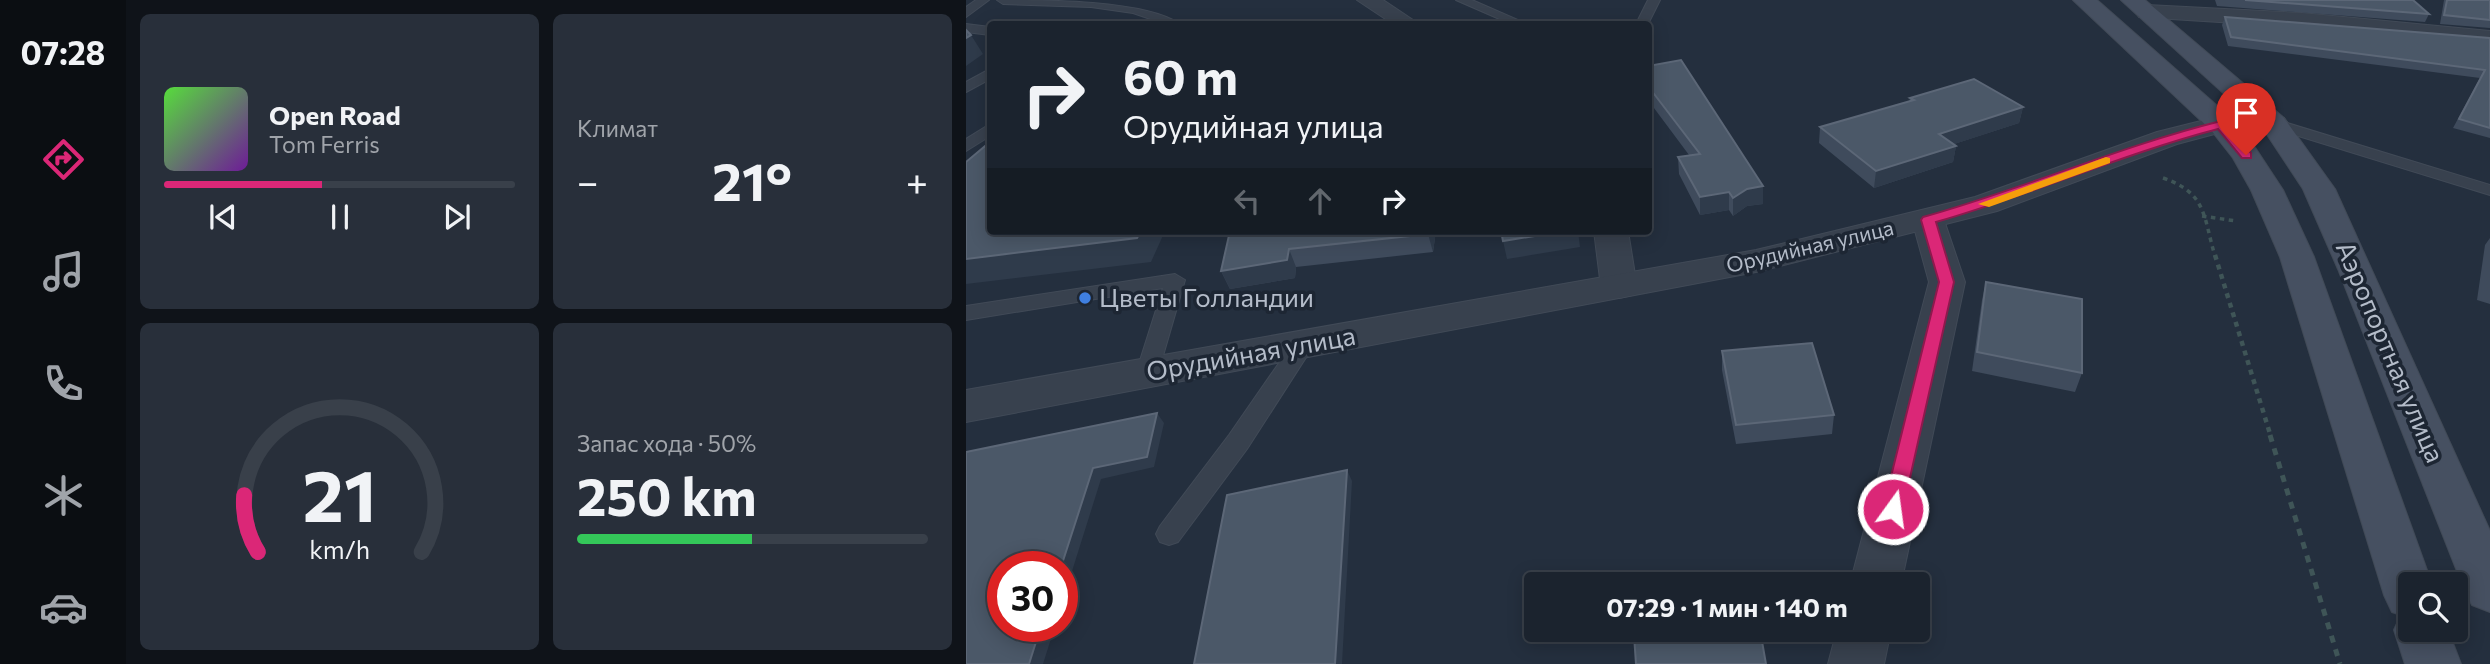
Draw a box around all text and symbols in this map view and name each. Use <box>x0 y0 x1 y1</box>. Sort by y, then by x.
text: 07:28 <box>21 32 105 72</box>
text: 60 m <box>1123 45 1238 105</box>
icon: right <box>1008 49 1099 140</box>
pin <box>2216 83 2276 155</box>
icon: arrive <box>2227 94 2265 132</box>
text: Open Road <box>269 99 401 130</box>
text: Орудийная улица <box>1123 105 1384 145</box>
text: Климат <box>577 114 658 142</box>
text: Tom Ferris <box>269 130 380 158</box>
icon: directions <box>39 135 88 184</box>
text: 21° <box>712 148 792 212</box>
text: − <box>577 157 599 204</box>
text: + <box>906 157 928 204</box>
icon: left <box>1228 182 1266 220</box>
icon: ahead <box>1301 182 1339 220</box>
icon: right <box>1374 182 1412 220</box>
icon: previous <box>204 198 242 236</box>
icon: pause <box>321 198 359 236</box>
icon: next <box>438 198 476 236</box>
street label: Орудийная улица <box>1724 214 1896 277</box>
street label: Аэропортная улица <box>2331 236 2452 467</box>
icon: music <box>39 247 88 296</box>
place label: Цветы Голландии <box>1099 281 1314 312</box>
marker: Цветы Голландии <box>1077 290 1093 306</box>
street label: Орудийная улица <box>1144 319 1358 386</box>
icon: phone <box>39 359 88 408</box>
text: Запас хода · 50% <box>577 429 756 457</box>
text: 21 <box>302 449 377 538</box>
text: 250 km <box>577 463 757 527</box>
icon: climate <box>39 471 88 520</box>
position arrow <box>1856 472 1930 546</box>
text: km/h <box>309 534 370 564</box>
speed limit sign: 30 <box>987 551 1078 642</box>
map controls <box>2398 572 2468 642</box>
button: search <box>2398 572 2468 642</box>
icon: car <box>39 583 88 632</box>
text: 07:29 · 1 мин · 140 m <box>1606 591 1848 622</box>

